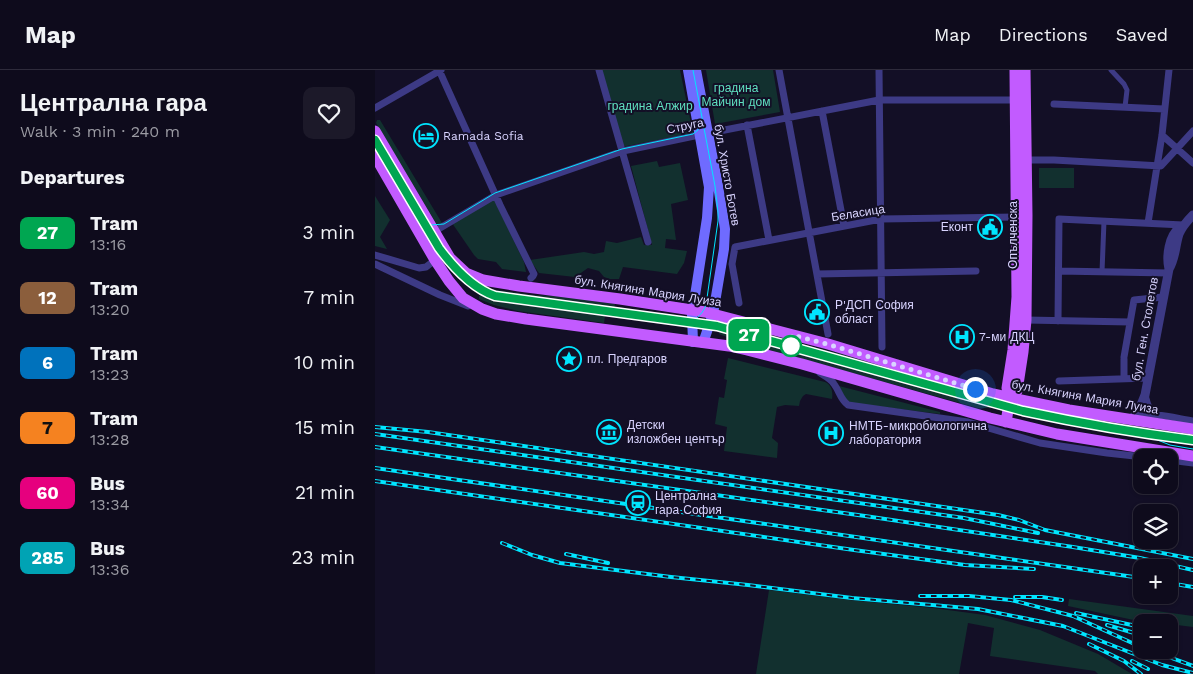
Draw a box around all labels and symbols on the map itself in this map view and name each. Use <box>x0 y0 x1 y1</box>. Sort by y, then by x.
park label: градина Майчин дом <box>701 81 771 109</box>
park label: градина Алжир <box>607 99 693 113</box>
street label: Струга <box>665 115 705 137</box>
hotel icon: Ramada Sofia <box>413 123 439 149</box>
street label: бул. Христо Ботев <box>711 123 743 227</box>
place label: Ramada Sofia <box>443 129 524 143</box>
street label: Опълченска <box>1006 201 1020 269</box>
street label: Беласица <box>830 202 886 224</box>
public building icon: Еконт <box>977 214 1003 240</box>
place label: Еконт <box>941 220 974 234</box>
street label: бул. Княгиня Мария Луиза <box>573 272 723 310</box>
street label: бул. Ген. Столетов <box>1129 276 1161 382</box>
place label: Р'ДСП София област <box>835 298 914 326</box>
public building icon: Р'ДСП София област <box>804 299 830 325</box>
line badge: 27 <box>727 319 771 351</box>
hospital icon: 7-ми ДКЦ <box>949 324 975 350</box>
place label: 7-ми ДКЦ <box>979 330 1034 344</box>
unlabelled marker <box>780 335 802 357</box>
place icon: пл. Предгаров <box>556 346 582 372</box>
place label: пл. Предгаров <box>587 352 667 366</box>
your location <box>963 377 988 402</box>
street label: бул. Княгиня Мария Луиза <box>1011 377 1160 417</box>
place label: Детски изложбен център <box>627 418 725 446</box>
museum icon: Детски изложбен център <box>596 419 622 445</box>
place label: НМТБ-микробиологична лаборатория <box>849 419 987 447</box>
hospital icon: НМТБ-микробиологична лаборатория <box>818 420 844 446</box>
place label: Централна гара София <box>655 489 722 517</box>
station icon: Централна гара София <box>625 490 651 516</box>

